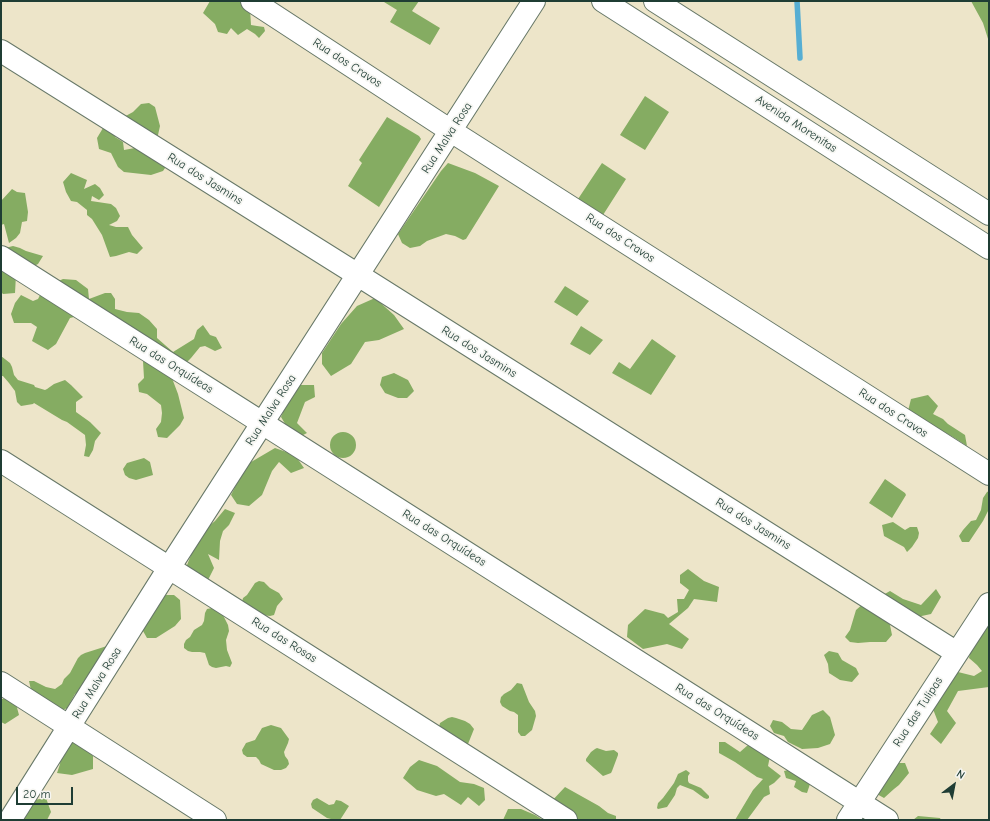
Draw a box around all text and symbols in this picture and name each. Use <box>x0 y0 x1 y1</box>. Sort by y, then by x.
street label: Rua dos Cravos <box>310 35 384 91</box>
street label: Avenida Morenitas <box>753 92 839 156</box>
street label: Rua Malva Rosa <box>419 100 475 176</box>
street label: Rua dos Jasmins <box>165 150 245 208</box>
street label: Rua dos Cravos <box>583 210 657 266</box>
street label: Rua dos Jasmins <box>439 323 519 381</box>
street label: Rua das Orquídeas <box>127 333 215 397</box>
street label: Rua Malva Rosa <box>243 372 299 448</box>
street label: Rua dos Cravos <box>856 385 930 441</box>
street label: Rua dos Jasmins <box>713 495 793 553</box>
street label: Rua das Orquídeas <box>400 506 488 570</box>
street label: Rua das Rosas <box>249 614 319 666</box>
street label: Rua Malva Rosa <box>69 645 125 721</box>
street label: Rua das Tulipas <box>890 674 946 750</box>
street label: Rua das Orquídeas <box>673 680 761 744</box>
north arrow <box>934 765 974 805</box>
text: N <box>954 767 967 782</box>
scale bar <box>18 779 75 805</box>
text: 20 m <box>23 787 51 801</box>

